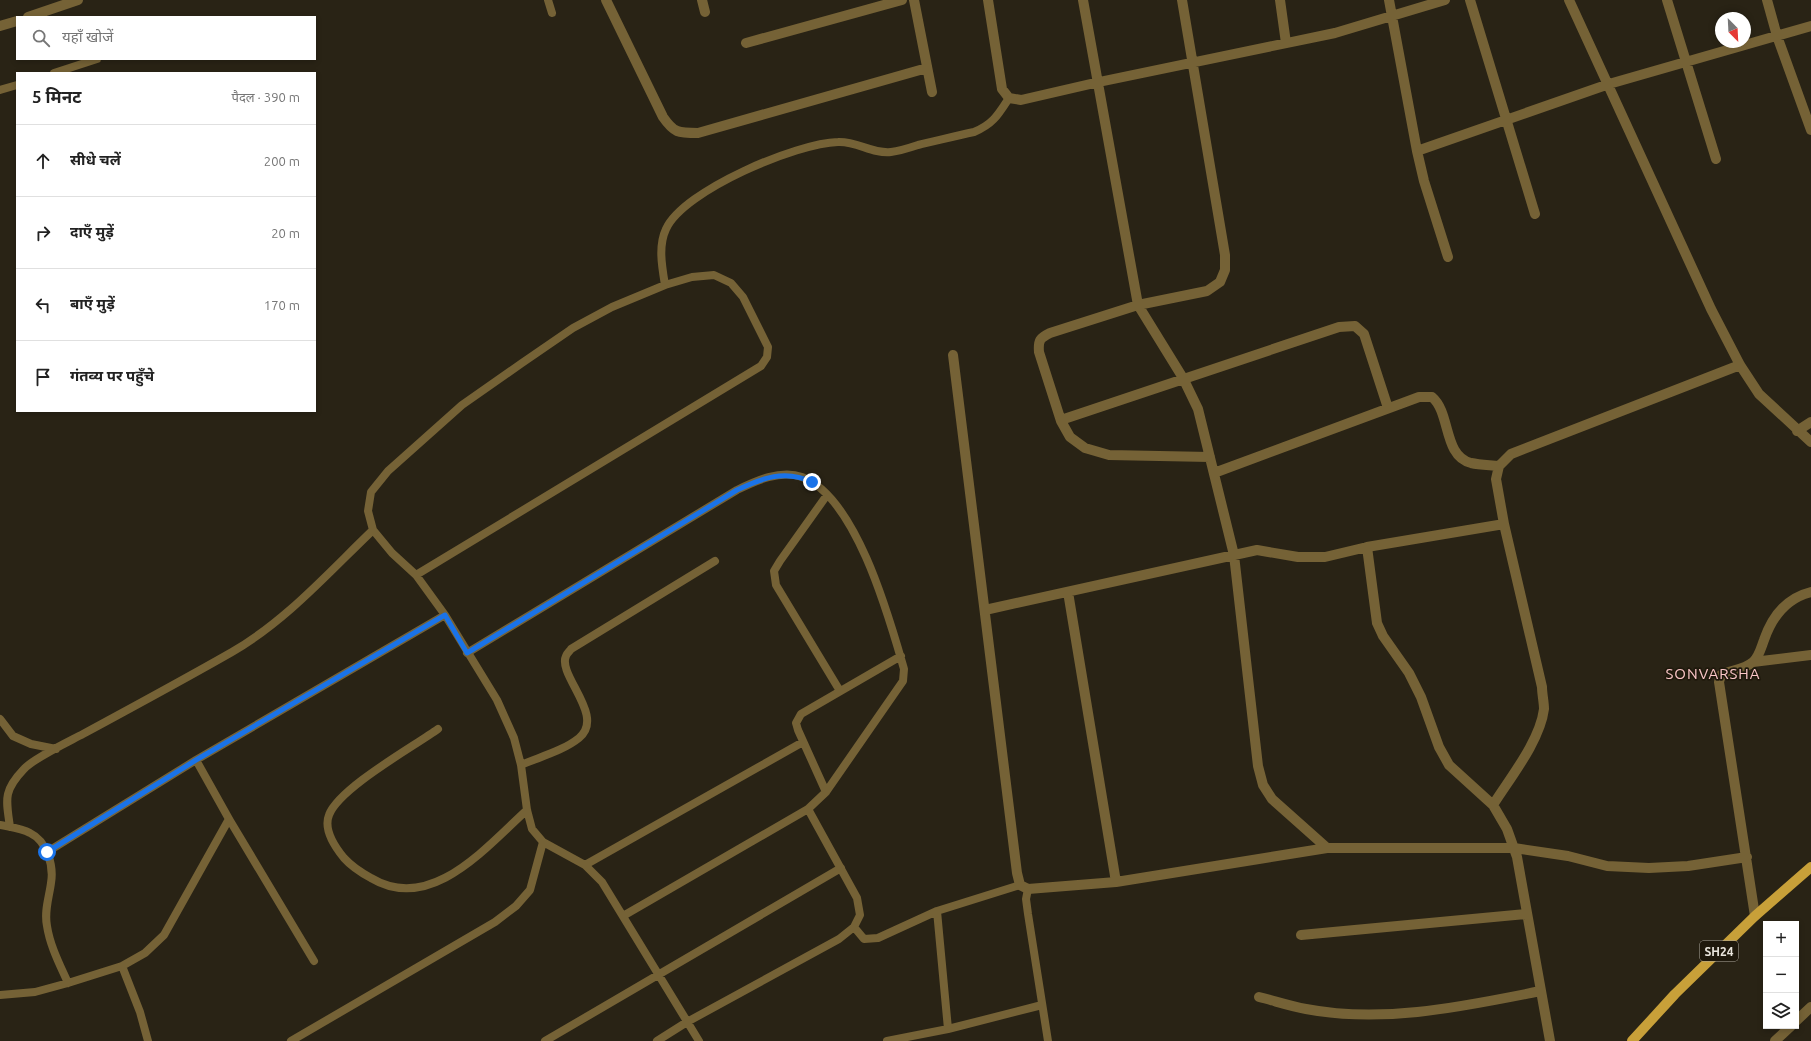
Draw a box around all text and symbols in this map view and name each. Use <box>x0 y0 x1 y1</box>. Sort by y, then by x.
north arrow <box>1715 12 1751 48</box>
search box <box>16 16 316 60</box>
icon: search <box>30 27 52 49</box>
text: यहाँ खोजें <box>62 28 113 45</box>
text: 5 मिनट <box>32 87 81 106</box>
text: पैदल · 390 m <box>232 90 300 104</box>
icon: ahead <box>32 150 54 172</box>
text: सीधे चलें <box>70 151 121 168</box>
text: 200 m <box>264 154 300 168</box>
icon: right <box>32 222 54 244</box>
text: दाएँ मुड़ें <box>70 223 114 240</box>
text: 20 m <box>271 226 300 240</box>
icon: left <box>32 294 54 316</box>
text: बाएँ मुड़ें <box>70 295 115 312</box>
text: 170 m <box>264 298 300 312</box>
icon: arrive <box>32 366 54 388</box>
text: गंतव्य पर पहुँचे <box>70 367 154 384</box>
route end <box>803 473 821 491</box>
district label: SONVARSHA <box>1665 665 1761 682</box>
route start <box>38 843 56 861</box>
map controls <box>1763 921 1799 1029</box>
button: + <box>1763 921 1799 957</box>
road number: SH24 <box>1700 941 1738 961</box>
button: − <box>1763 957 1799 993</box>
button: layers <box>1763 993 1799 1029</box>

